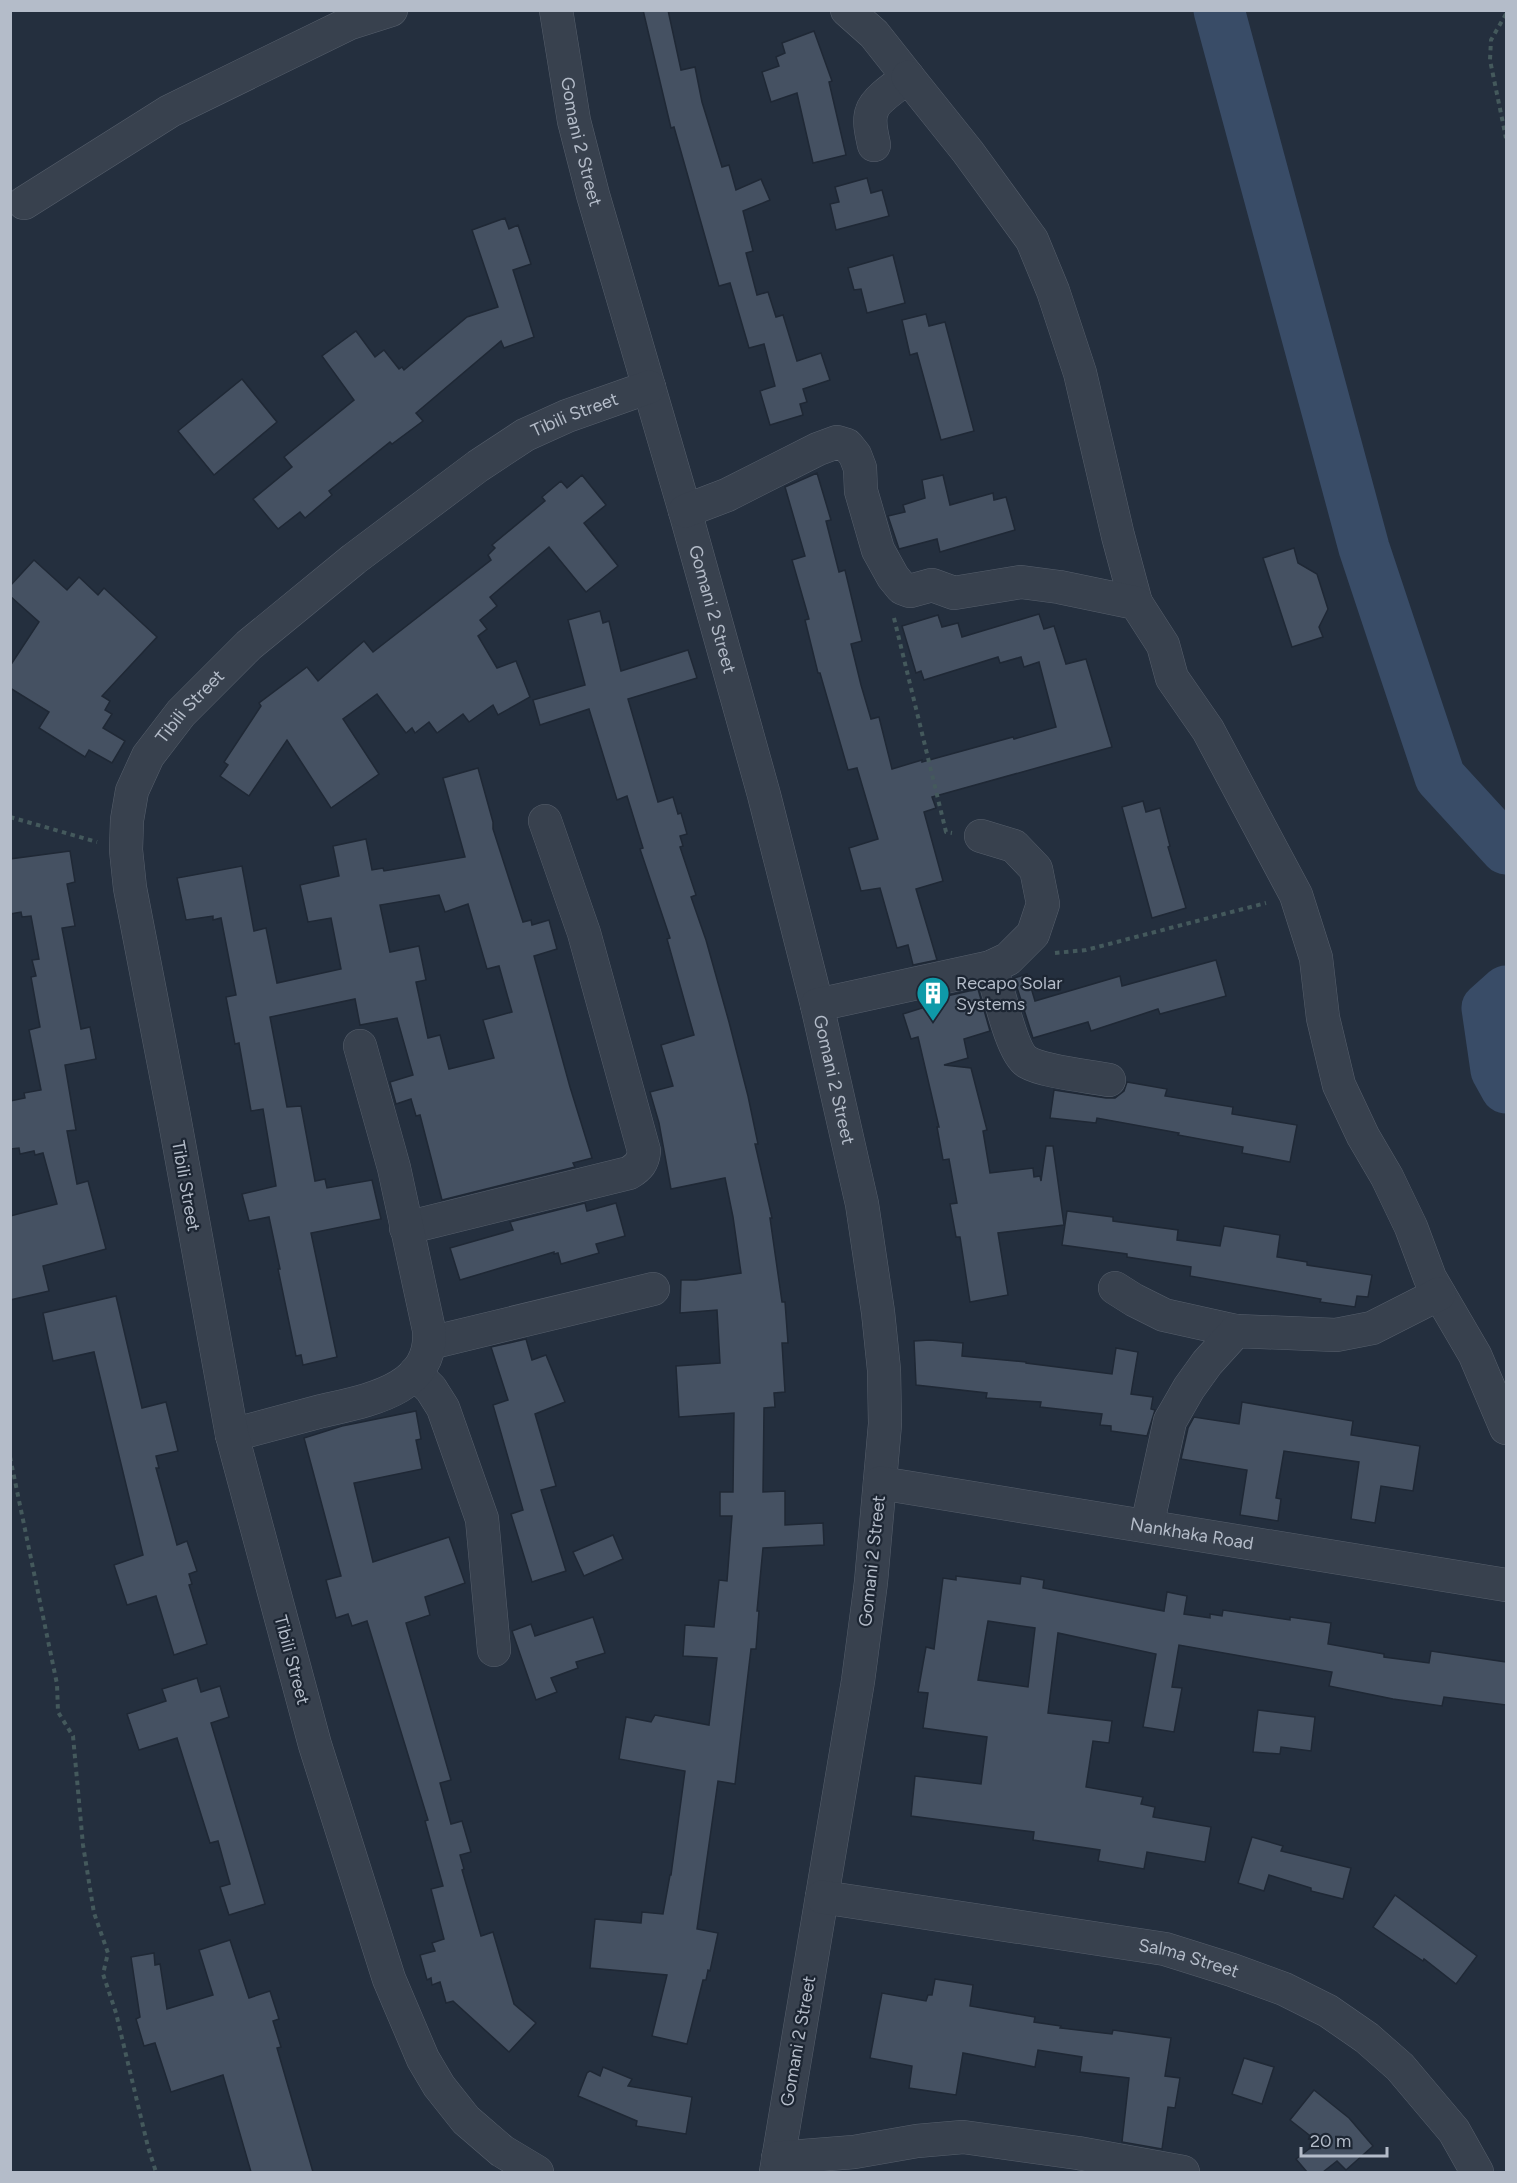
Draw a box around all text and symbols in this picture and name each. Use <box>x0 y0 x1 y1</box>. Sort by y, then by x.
street label: Gomani 2 Street <box>556 75 607 209</box>
street label: Tibili Street <box>527 388 621 442</box>
street label: Gomani 2 Street <box>684 543 741 676</box>
street label: Tibili Street <box>151 665 229 748</box>
place label: Recapo Solar Systems <box>956 972 1062 1015</box>
building icon: Recapo Solar Systems <box>915 975 951 1022</box>
street label: Gomani 2 Street <box>809 1013 859 1147</box>
street label: Tibili Street <box>167 1139 205 1233</box>
street label: Gomani 2 Street <box>854 1494 890 1628</box>
street label: Nankhaka Road <box>1129 1513 1255 1555</box>
street label: Tibili Street <box>269 1613 315 1707</box>
street label: Salma Street <box>1137 1934 1242 1983</box>
street label: Gomani 2 Street <box>776 1974 820 2108</box>
scale bar <box>1301 2120 1386 2158</box>
text: 20 m <box>1310 2130 1351 2152</box>

